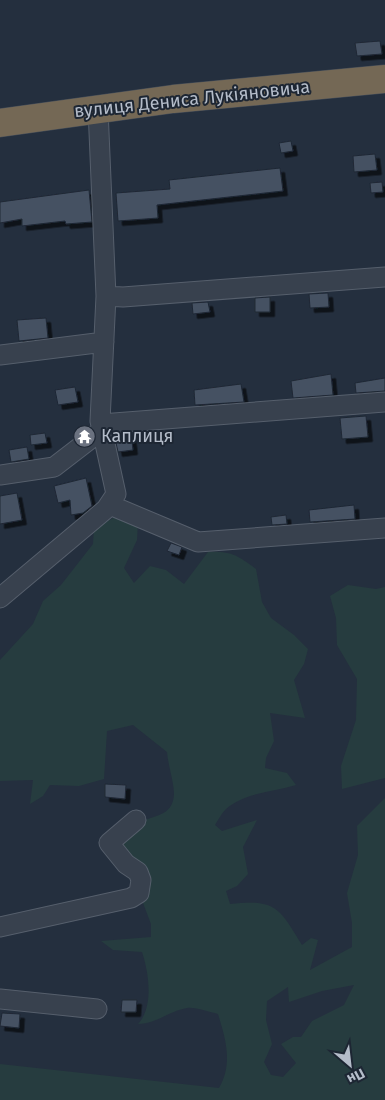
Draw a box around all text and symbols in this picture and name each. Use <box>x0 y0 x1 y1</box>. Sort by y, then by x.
street label: вулиця Дениса Лукіяновича <box>73 76 311 122</box>
temple icon: Каплиця <box>73 424 97 448</box>
place label: Каплиця <box>101 425 174 447</box>
north arrow <box>325 1040 375 1090</box>
text: Пн <box>344 1064 368 1088</box>

